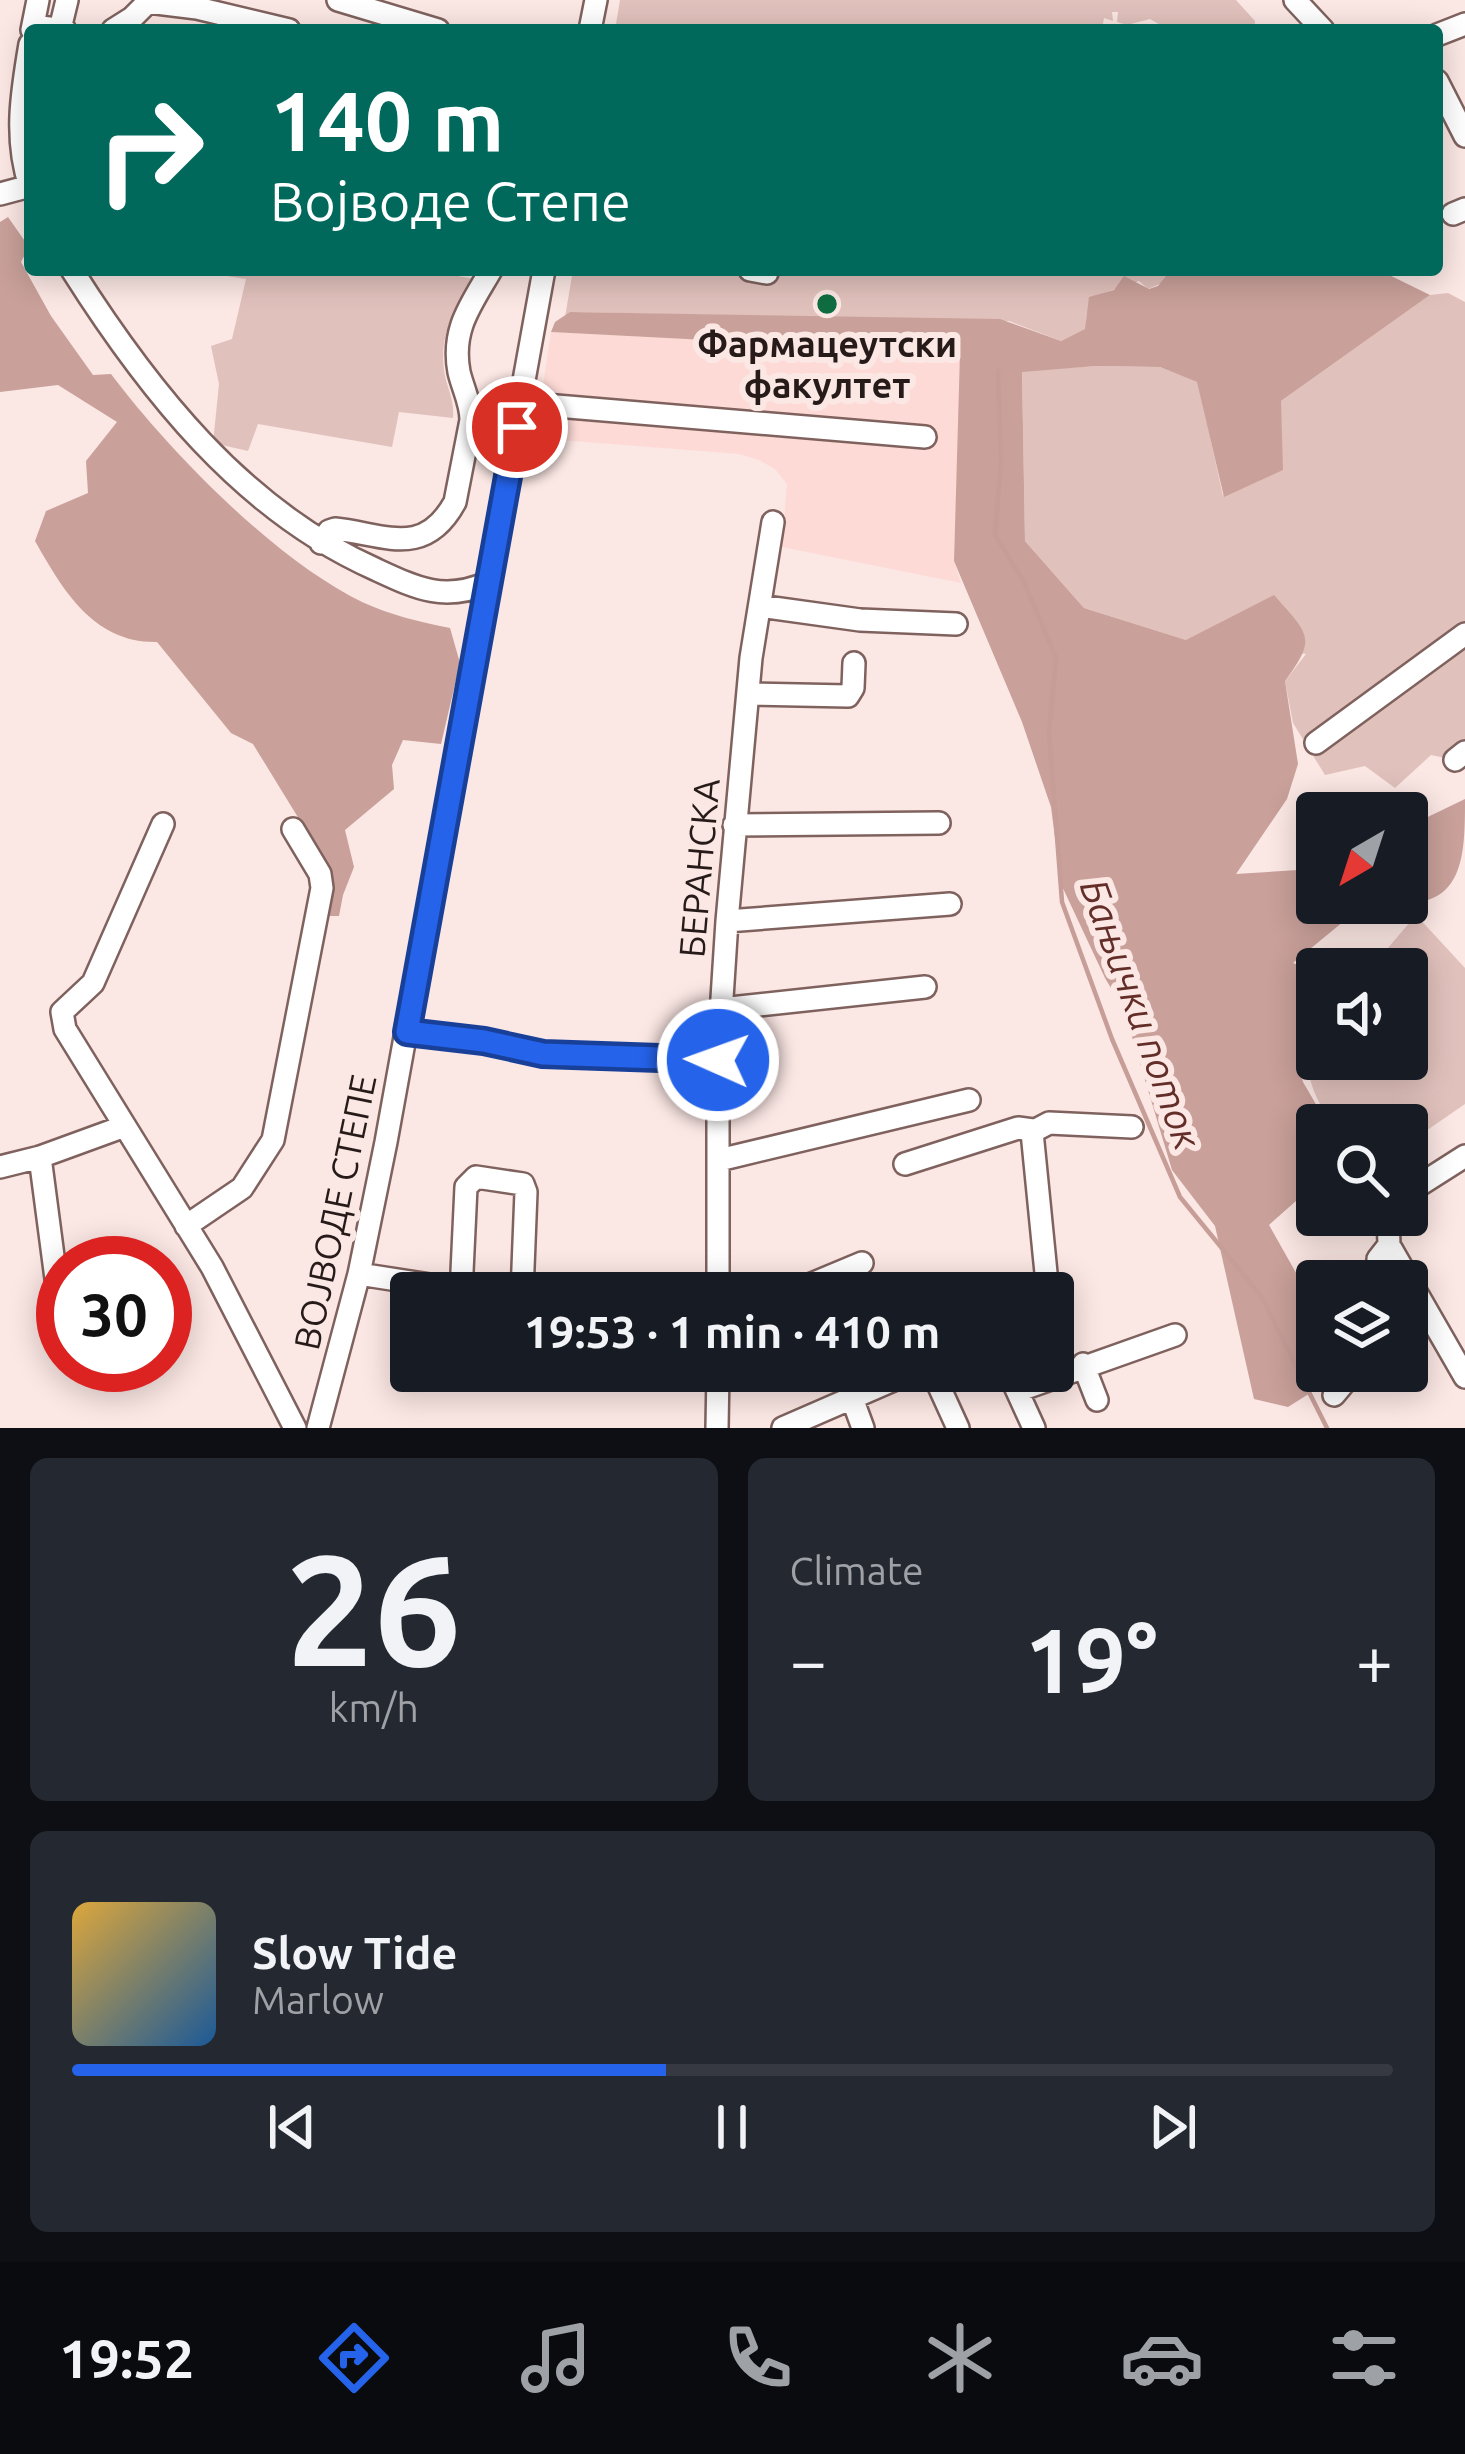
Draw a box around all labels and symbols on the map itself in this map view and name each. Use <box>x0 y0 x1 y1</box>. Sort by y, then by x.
marker: Фармацеутски факултет <box>814 291 840 317</box>
place label: Фармацеутски факултет <box>697 323 957 405</box>
pin <box>466 376 568 478</box>
street label: БЕРАНСКА <box>670 776 727 959</box>
north arrow <box>1296 792 1428 924</box>
water label: Бањички поток <box>1073 873 1210 1155</box>
position arrow <box>655 997 781 1123</box>
street label: ВОЈВОДЕ СТЕПЕ <box>285 1071 384 1353</box>
speed limit sign: 30 <box>36 1236 192 1392</box>

